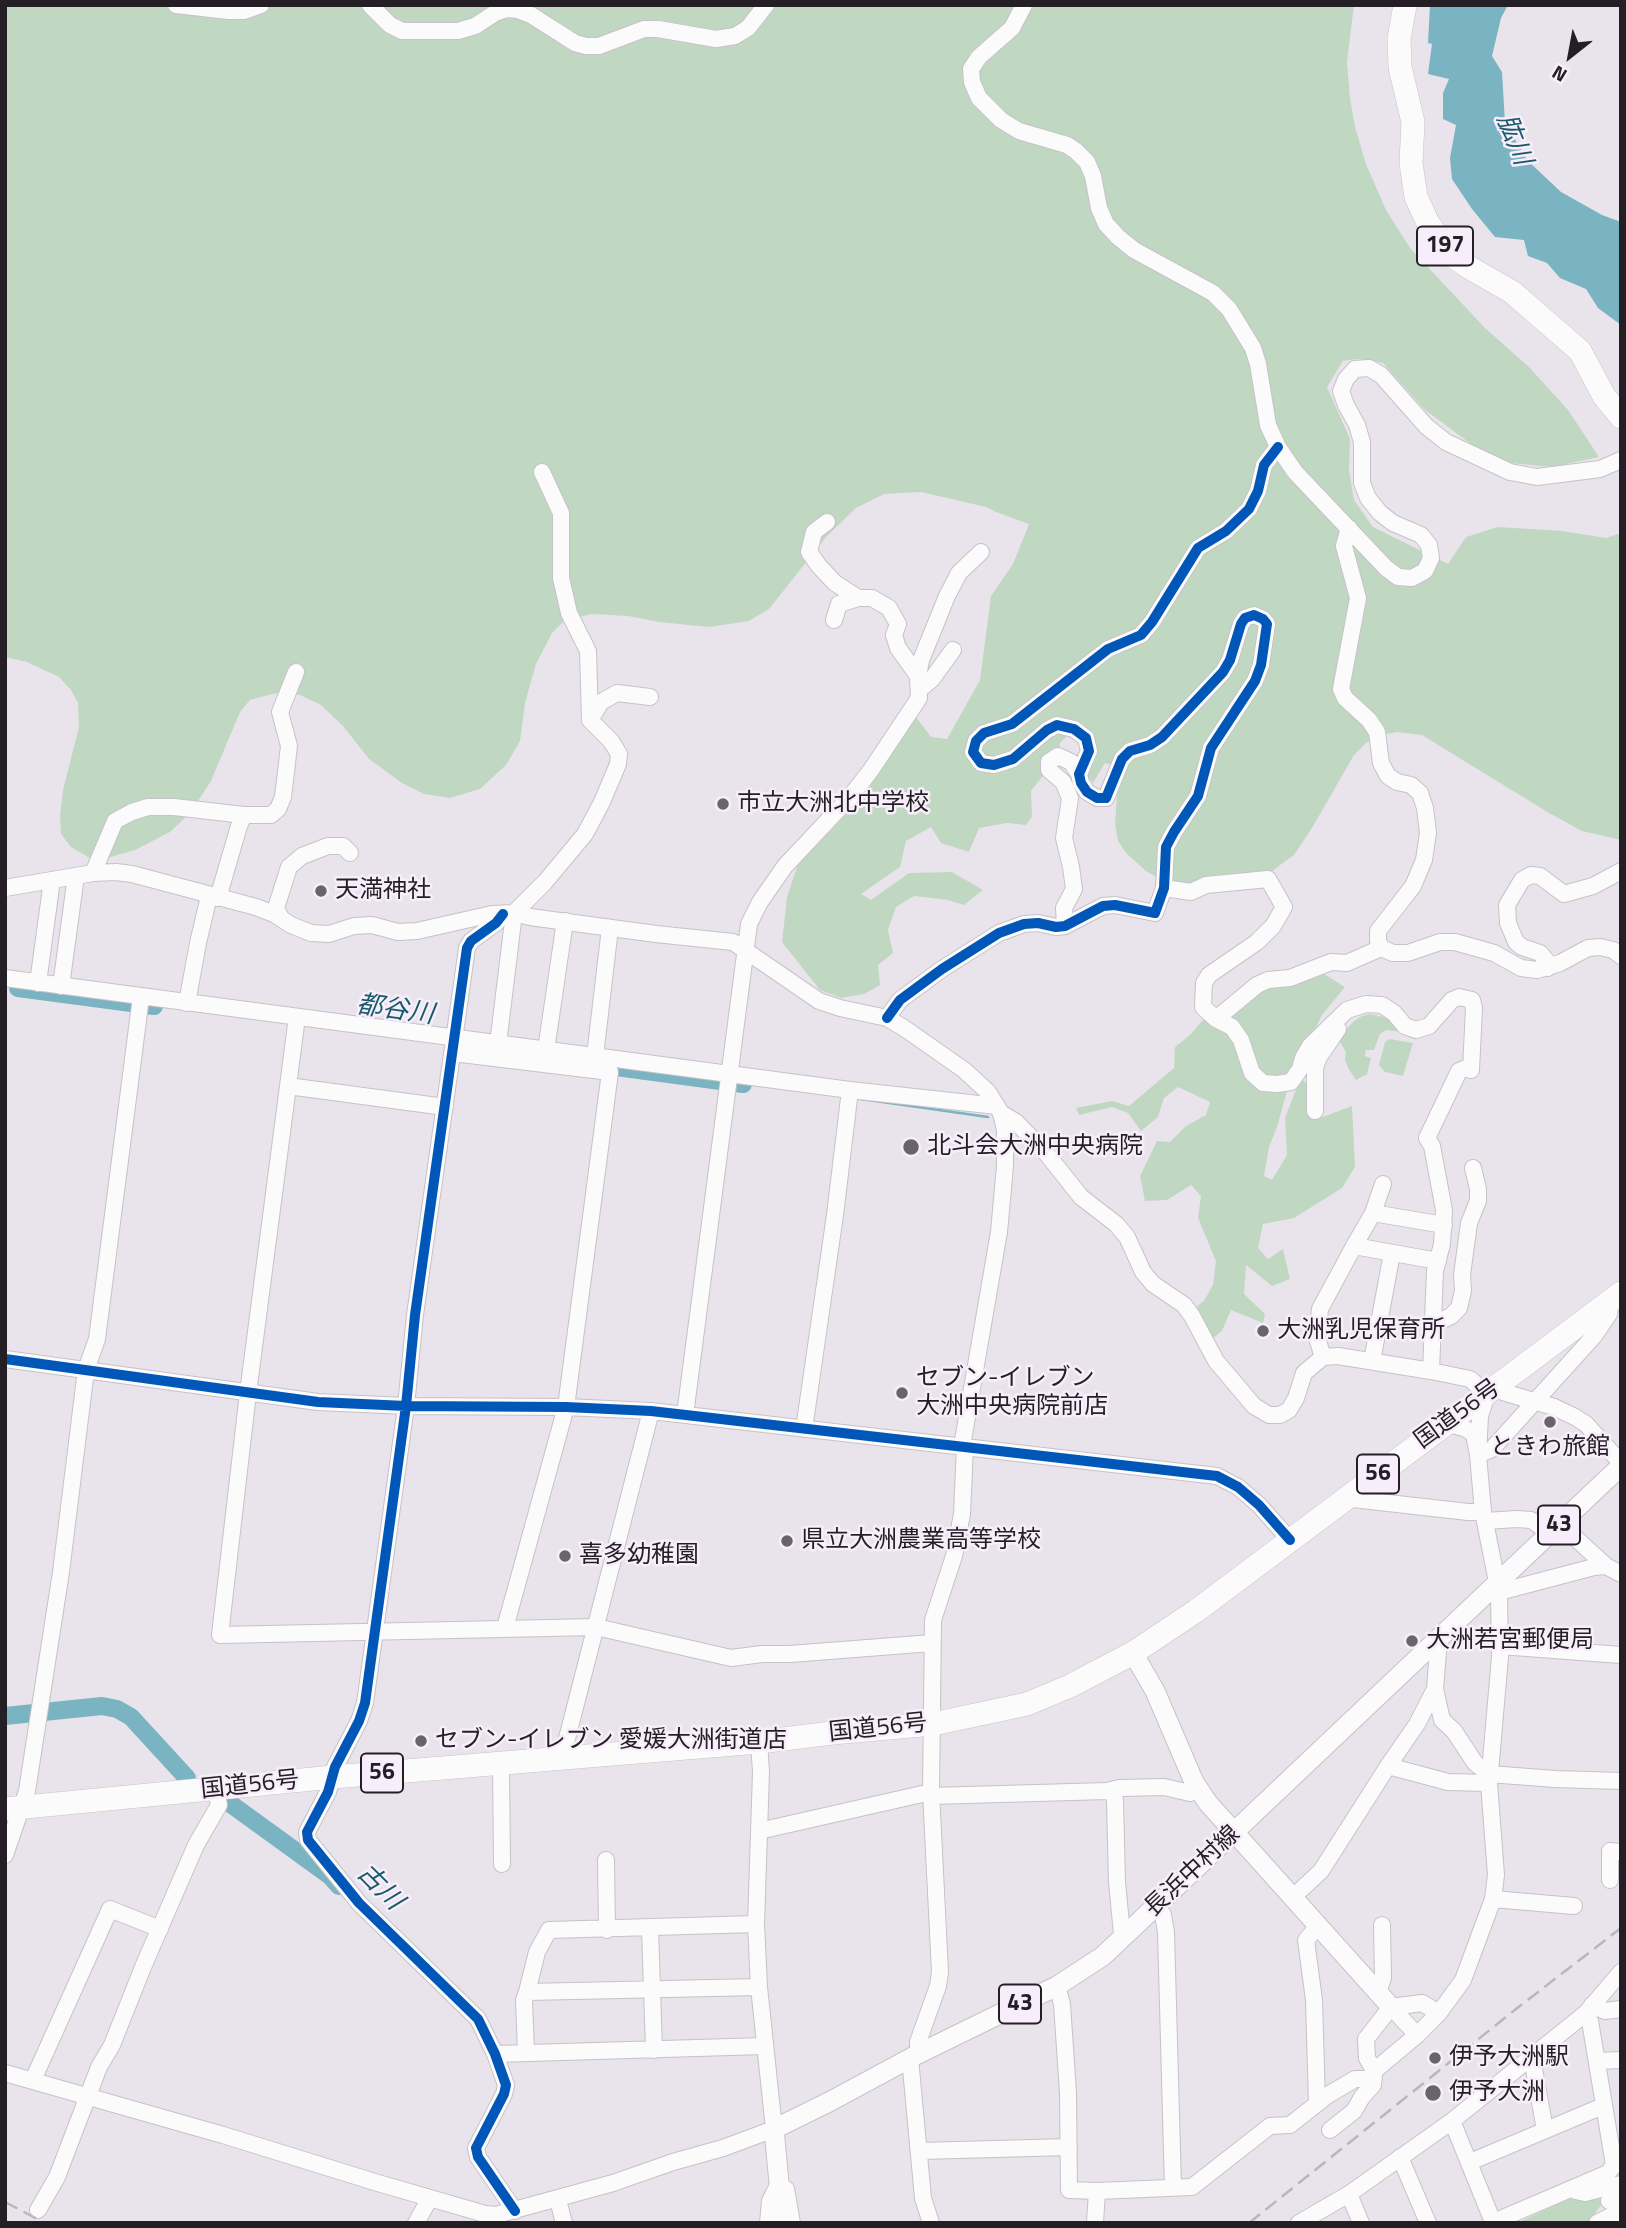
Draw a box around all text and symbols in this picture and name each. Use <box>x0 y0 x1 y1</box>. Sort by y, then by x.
north arrow <box>1535 21 1605 91</box>
text: N <box>1546 59 1572 90</box>
water label: 肱川 <box>1489 110 1537 170</box>
road number: 197 <box>1417 227 1473 266</box>
place label: 市立大洲北中学校 <box>737 790 929 818</box>
marker: 市立大洲北中学校 <box>715 796 731 812</box>
place label: 天満神社 <box>335 877 431 905</box>
marker: 天満神社 <box>313 883 329 899</box>
water label: 都谷川 <box>354 990 436 1032</box>
place label: 北斗会大洲中央病院 <box>927 1133 1143 1161</box>
marker: 北斗会大洲中央病院 <box>901 1137 921 1157</box>
place label: 大洲乳児保育所 <box>1277 1317 1445 1345</box>
marker: 大洲乳児保育所 <box>1255 1323 1271 1339</box>
place label: セブン-イレブン 大洲中央病院前店 <box>916 1365 1108 1421</box>
street label: 国道56号 <box>1410 1374 1506 1456</box>
marker: セブン-イレブン 大洲中央病院前店 <box>894 1385 910 1401</box>
marker: ときわ旅館 <box>1542 1414 1558 1430</box>
place label: ときわ旅館 <box>1490 1434 1610 1462</box>
road number: 56 <box>1357 1455 1399 1494</box>
road number: 43 <box>1538 1506 1580 1544</box>
place label: 県立大洲農業高等学校 <box>801 1527 1041 1555</box>
marker: 県立大洲農業高等学校 <box>779 1533 795 1549</box>
place label: 喜多幼稚園 <box>579 1542 699 1570</box>
marker: 喜多幼稚園 <box>557 1548 573 1564</box>
place label: 大洲若宮郵便局 <box>1426 1627 1594 1655</box>
marker: 大洲若宮郵便局 <box>1404 1633 1420 1649</box>
street label: 国道56号 <box>827 1710 929 1748</box>
place label: セブン-イレブン 愛媛大洲街道店 <box>435 1727 787 1755</box>
marker: セブン-イレブン 愛媛大洲街道店 <box>413 1733 429 1749</box>
road number: 56 <box>361 1754 403 1792</box>
street label: 国道56号 <box>199 1767 301 1805</box>
street label: 長浜中村線 <box>1139 1821 1247 1923</box>
water label: 古川 <box>350 1859 408 1917</box>
road number: 43 <box>999 1984 1041 2024</box>
place label: 伊予大洲駅 <box>1449 2044 1569 2072</box>
marker: 伊予大洲駅 <box>1427 2050 1443 2066</box>
place label: 伊予大洲 <box>1449 2079 1545 2107</box>
marker: 伊予大洲 <box>1423 2083 1443 2103</box>

